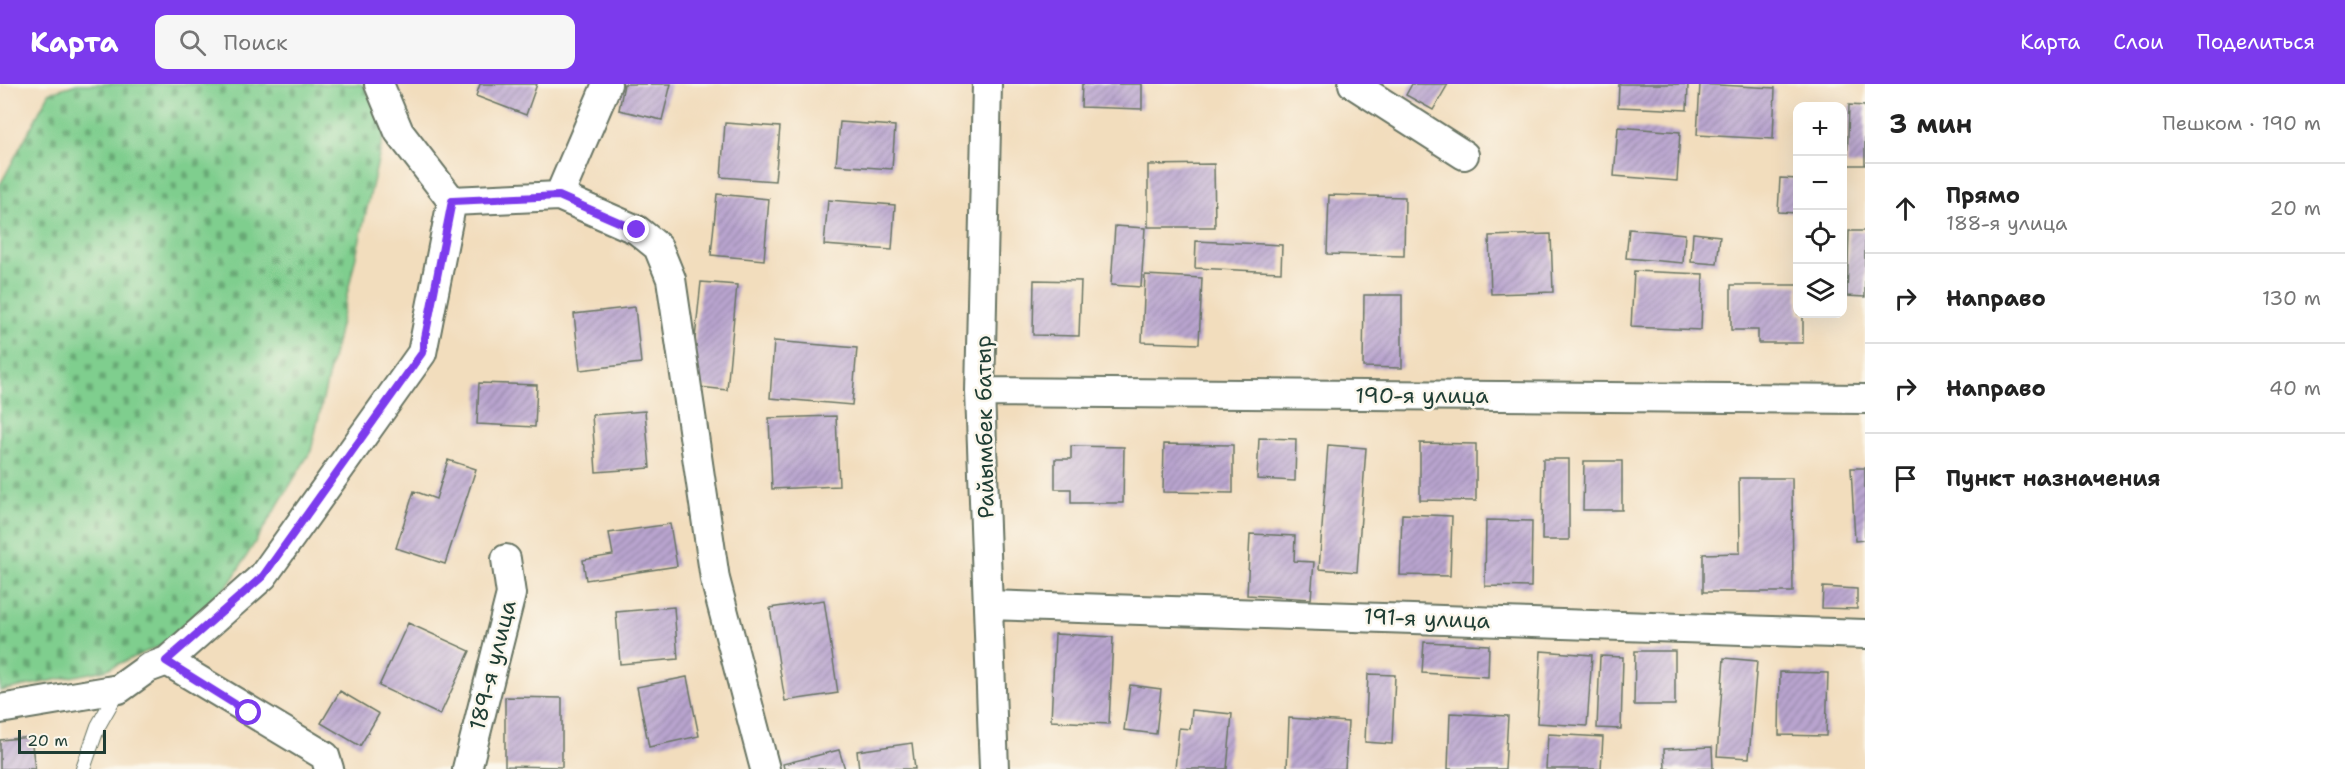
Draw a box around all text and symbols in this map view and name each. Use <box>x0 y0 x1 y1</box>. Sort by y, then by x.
search box <box>155 15 575 69</box>
text: Карта <box>30 23 119 61</box>
icon: search <box>176 26 209 59</box>
text: Поиск <box>224 28 288 57</box>
text: Карта <box>2020 28 2080 56</box>
text: Слои <box>2113 28 2164 56</box>
text: Поделиться <box>2197 28 2315 56</box>
map controls <box>1793 102 1847 318</box>
button: + <box>1793 102 1847 156</box>
text: 3 мин <box>1889 106 1972 141</box>
text: Пешком · 190 m <box>2163 110 2321 136</box>
button: − <box>1793 156 1847 210</box>
text: Прямо <box>1946 181 2020 210</box>
icon: ahead <box>1889 192 1922 225</box>
text: 20 m <box>2270 195 2321 221</box>
button: locate <box>1793 210 1847 264</box>
text: 188-я улица <box>1946 210 2068 236</box>
route end <box>623 216 649 242</box>
button: layers <box>1793 264 1847 318</box>
icon: right <box>1889 282 1922 315</box>
text: Направо <box>1946 284 2046 313</box>
text: 130 m <box>2262 285 2321 311</box>
street label: Райымбек батыр <box>968 335 1001 519</box>
icon: right <box>1889 372 1922 405</box>
text: Направо <box>1946 374 2046 403</box>
text: 40 m <box>2269 375 2321 401</box>
street label: 190-я улица <box>1355 381 1489 410</box>
icon: arrive <box>1889 462 1922 495</box>
text: Пункт назначения <box>1946 464 2160 493</box>
street label: 189-я улица <box>462 597 523 733</box>
street label: 191-я улица <box>1363 602 1491 635</box>
route start <box>235 699 261 725</box>
scale bar <box>18 727 106 754</box>
text: 20 m <box>27 730 68 751</box>

